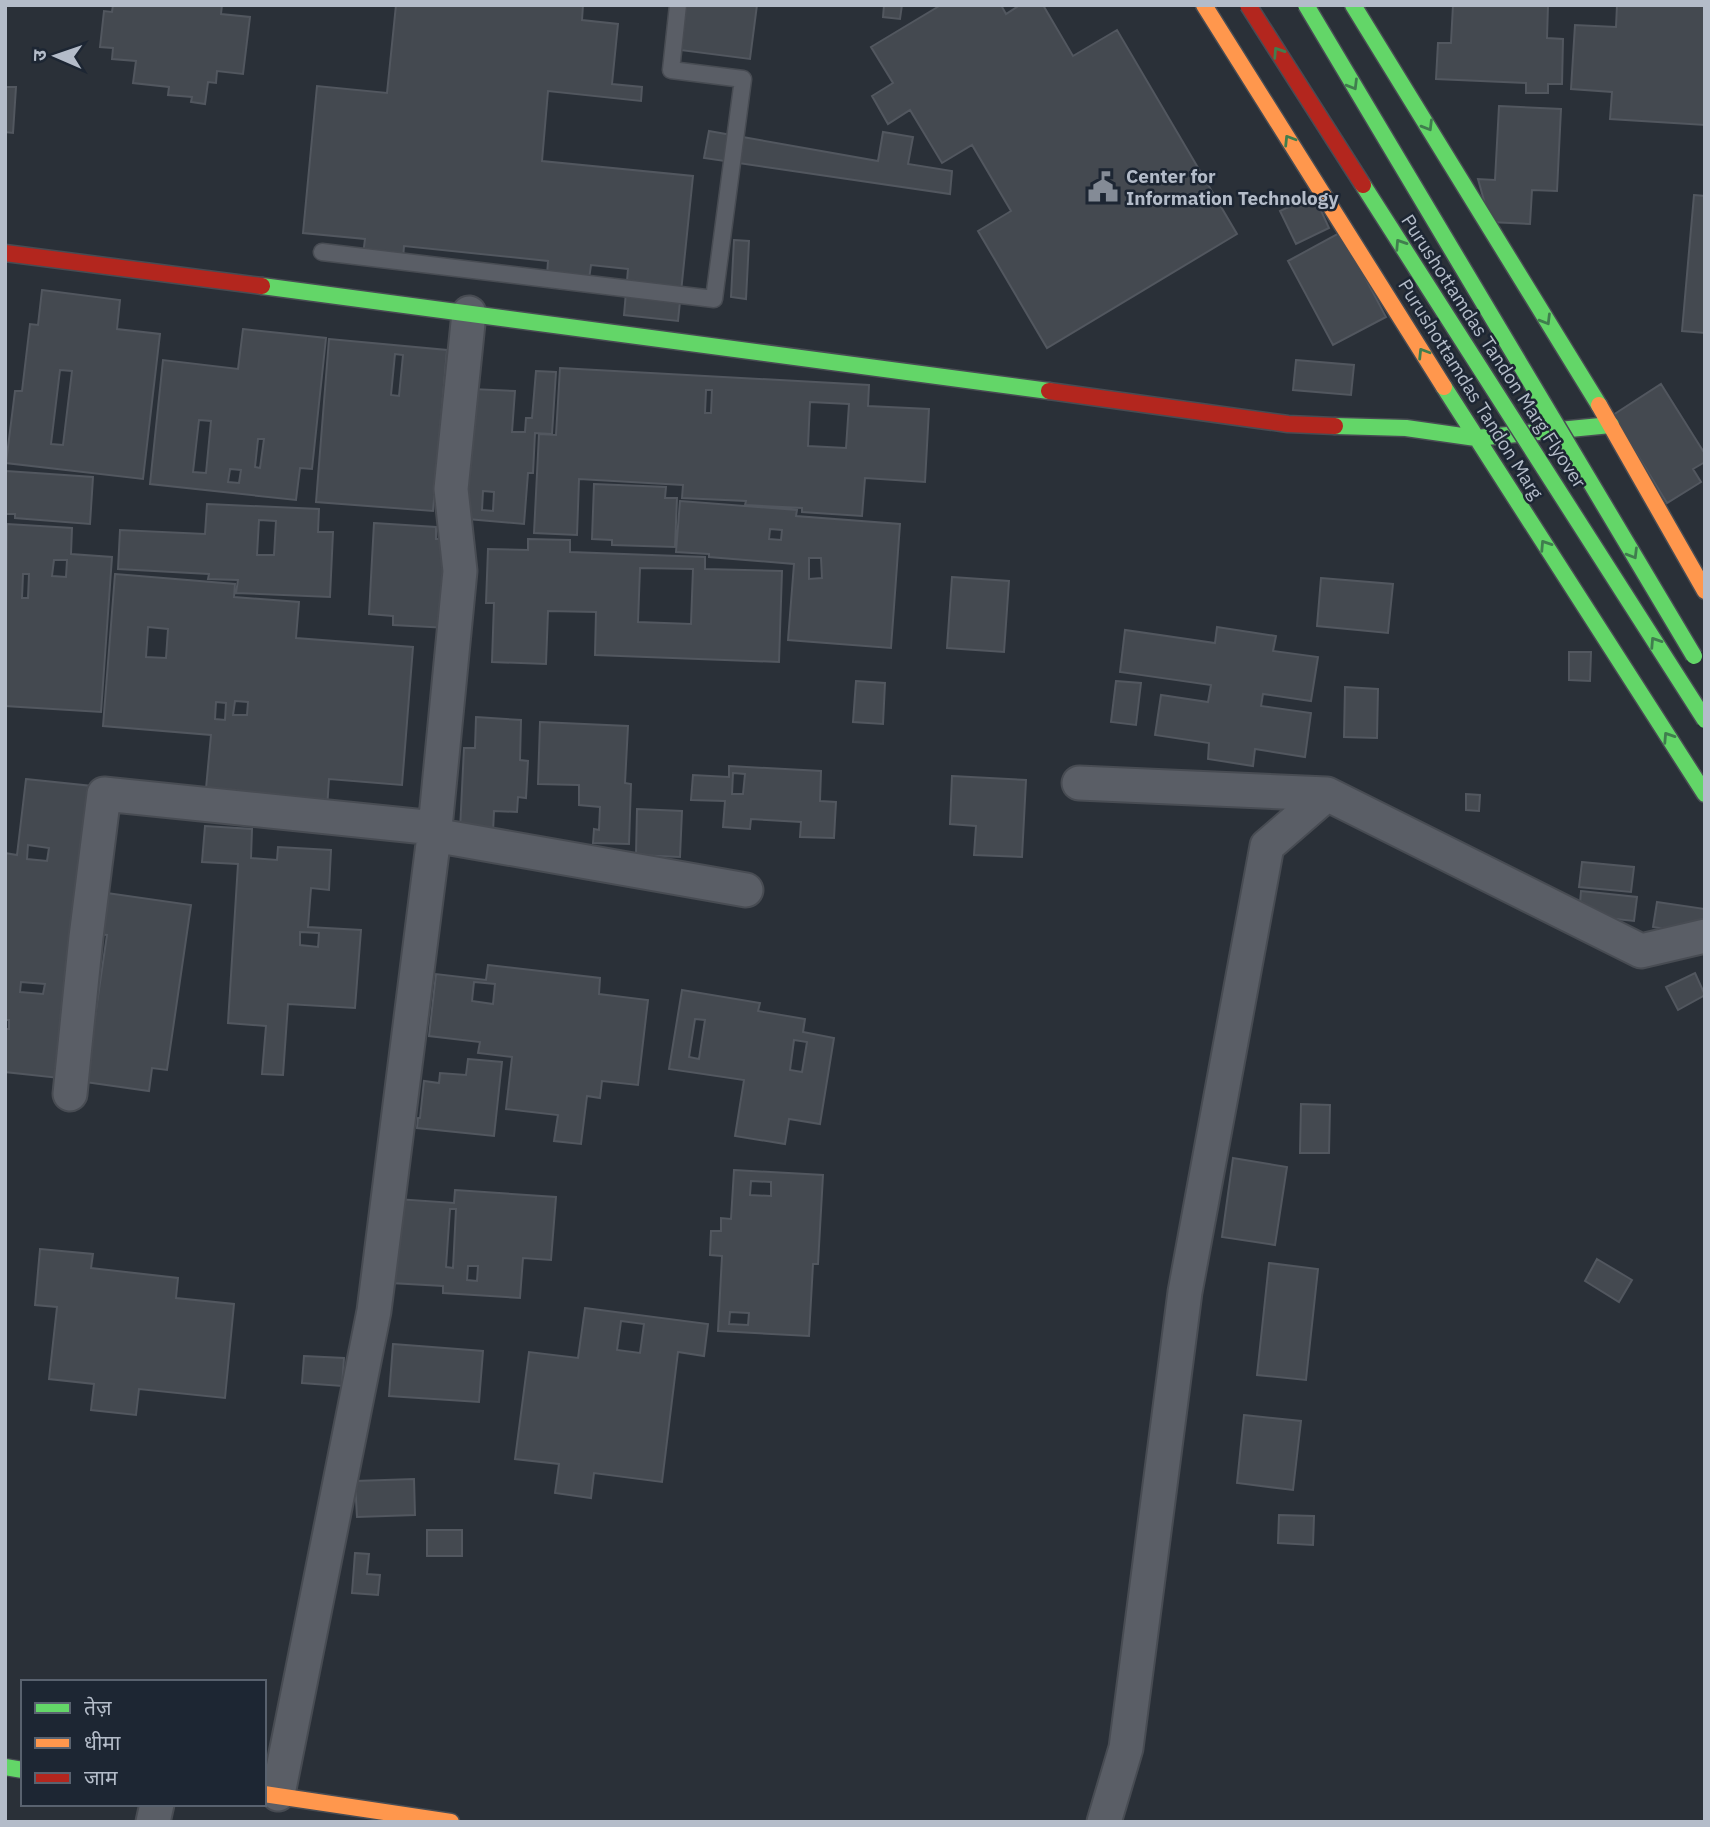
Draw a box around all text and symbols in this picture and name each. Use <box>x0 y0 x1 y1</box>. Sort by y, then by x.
north arrow <box>21 21 91 91</box>
one-way arrow <box>1273 47 1286 60</box>
text: उ <box>27 49 51 61</box>
one-way arrow <box>1345 77 1358 90</box>
one-way arrow <box>1419 119 1432 132</box>
one-way arrow <box>1284 134 1297 147</box>
place label: Center for Information Technology <box>1126 164 1339 210</box>
public building icon: Center for Information Technology <box>1086 170 1120 204</box>
street label: Purushottamdas Tandon Marg Flyover <box>1397 210 1591 492</box>
one-way arrow <box>1396 239 1409 252</box>
street label: Purushottamdas Tandon Marg <box>1394 275 1548 503</box>
one-way arrow <box>1538 313 1551 326</box>
one-way arrow <box>1418 348 1431 361</box>
one-way arrow <box>1541 540 1553 553</box>
one-way arrow <box>1625 546 1638 559</box>
one-way arrow <box>1650 637 1663 650</box>
one-way arrow <box>1663 731 1676 744</box>
legend <box>21 1680 266 1806</box>
text: तेज़ <box>84 1693 112 1721</box>
text: धीमा <box>84 1728 121 1756</box>
text: जाम <box>84 1763 118 1791</box>

